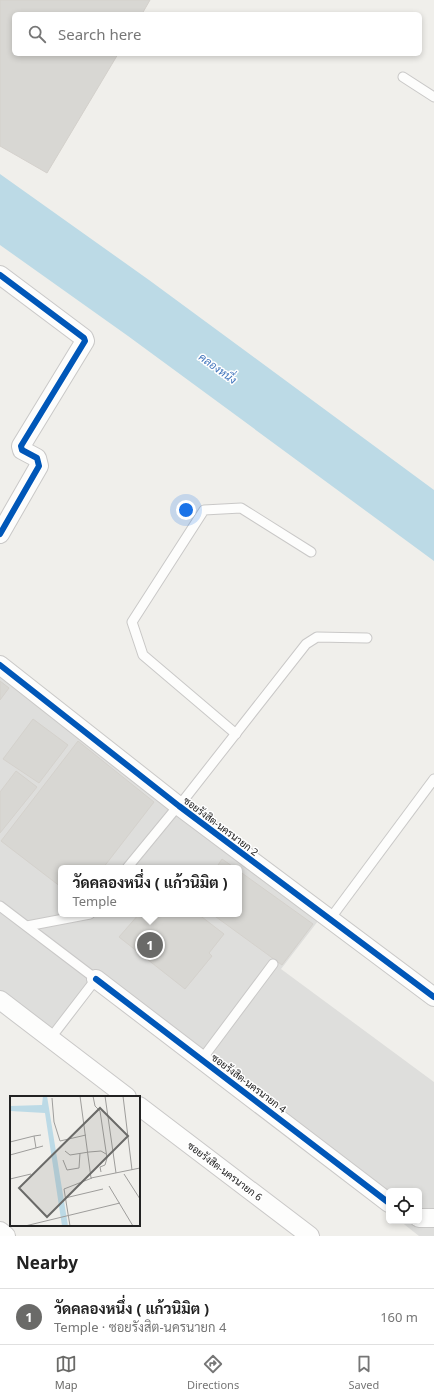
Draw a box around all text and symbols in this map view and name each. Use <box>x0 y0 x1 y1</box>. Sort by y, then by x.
search box <box>12 12 422 56</box>
icon: search <box>26 23 48 45</box>
text: Search here <box>58 24 141 44</box>
water label: คลองหนึ่ง <box>196 347 242 387</box>
your location <box>176 500 196 520</box>
street label: ซอยรังสิต-นครนายก 2 <box>181 793 262 859</box>
popup <box>58 865 242 917</box>
text: วัดคลองหนึ่ง ( แก้วนิมิต ) <box>72 872 228 892</box>
text: Temple <box>72 892 117 910</box>
pin: 1 <box>137 930 163 960</box>
street label: ซอยรังสิต-นครนายก 4 <box>209 1050 290 1116</box>
inset map <box>10 1096 140 1226</box>
street label: ซอยรังสิต-นครนายก 6 <box>185 1138 266 1204</box>
map controls <box>386 1188 422 1224</box>
button: locate <box>386 1188 422 1224</box>
text: Nearby <box>16 1251 78 1274</box>
text: วัดคลองหนึ่ง ( แก้วนิมิต ) <box>54 1298 209 1318</box>
text: 1 <box>25 1308 33 1326</box>
text: 160 m <box>380 1308 418 1326</box>
text: Temple · ซอยรังสิต-นครนายก 4 <box>54 1318 226 1336</box>
tab: Map <box>55 1353 78 1392</box>
tab: Directions <box>187 1353 239 1392</box>
tab: Saved <box>349 1353 379 1392</box>

